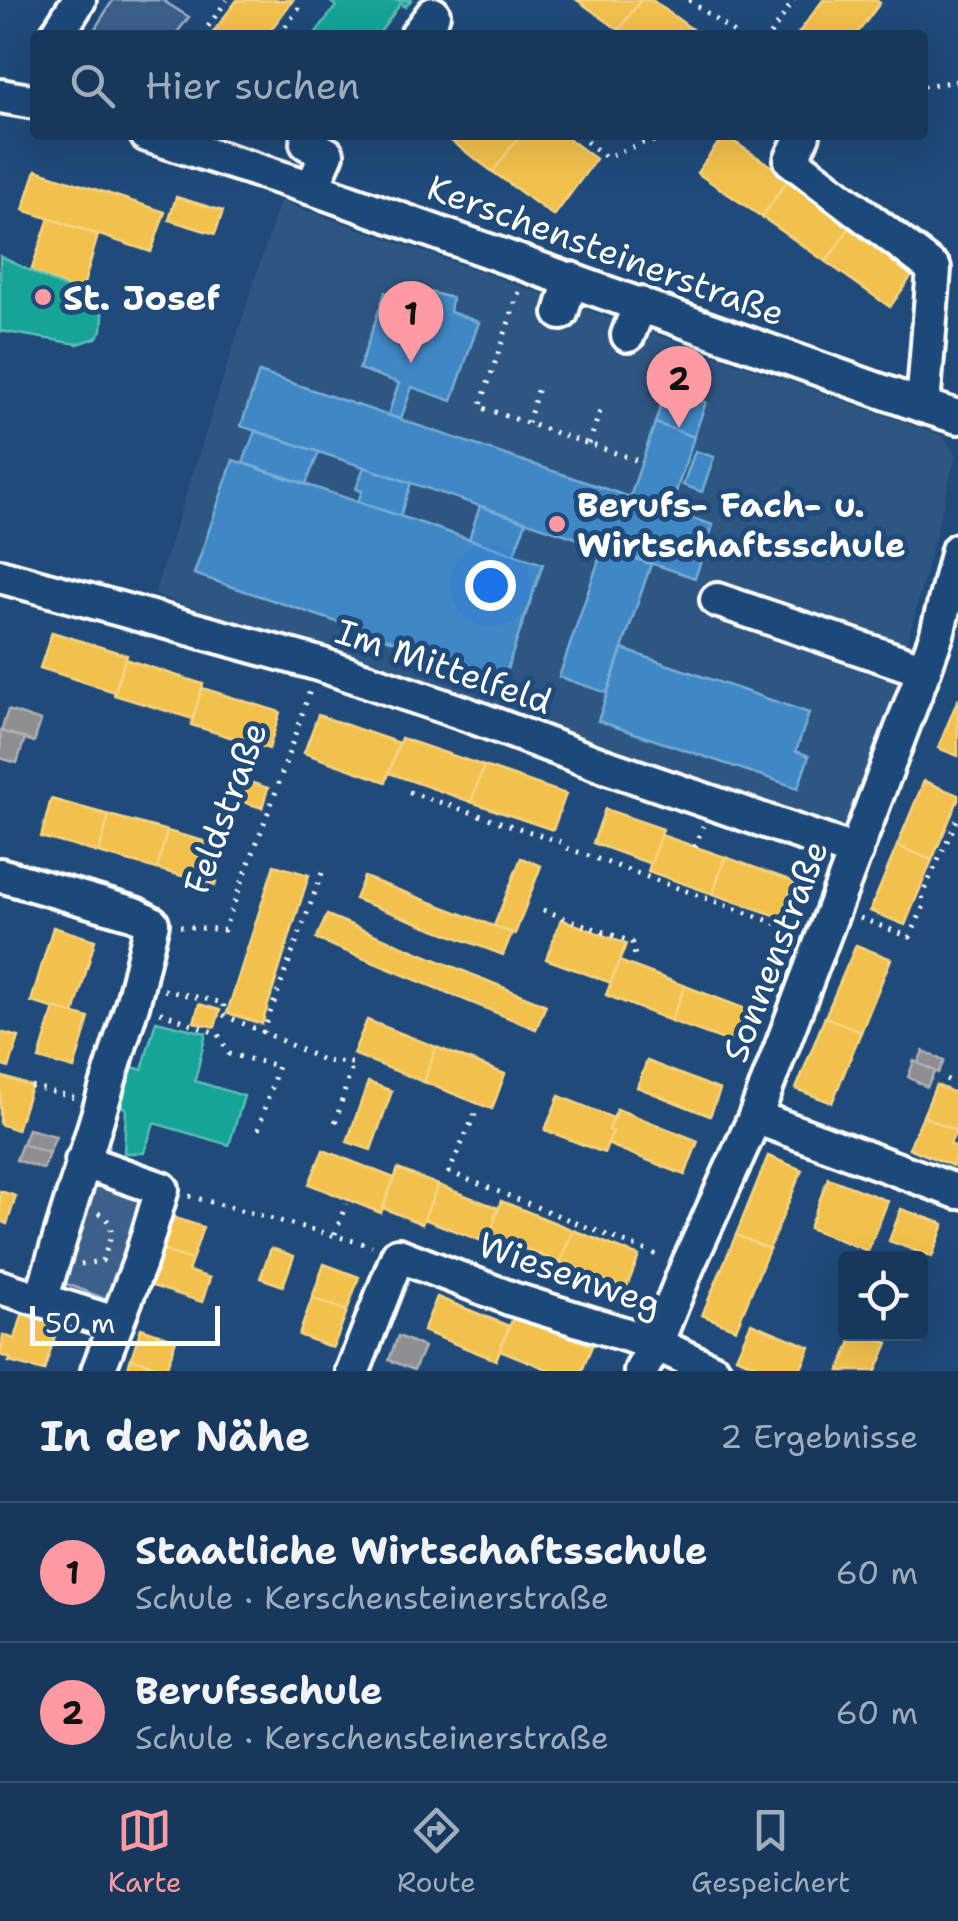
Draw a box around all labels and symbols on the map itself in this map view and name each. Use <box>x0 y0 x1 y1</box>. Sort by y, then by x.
street label: Kerschensteinerstraße <box>421 163 791 337</box>
place label: St. Josef <box>63 274 220 321</box>
pin: 1 <box>378 280 444 363</box>
marker: St. Josef <box>32 286 54 308</box>
pin: 2 <box>646 346 712 428</box>
place label: Berufs- Fach- u. Wirtschaftsschule <box>577 481 906 568</box>
marker: Berufs- Fach- u. Wirtschaftsschule <box>546 513 568 535</box>
your location <box>465 560 516 611</box>
street label: Im Mittelfeld <box>330 607 558 725</box>
street label: Feldstraße <box>172 715 278 901</box>
street label: Sonnenstraße <box>711 833 839 1069</box>
street label: Wiesenweg <box>472 1221 668 1327</box>
scale bar <box>30 1301 220 1346</box>

